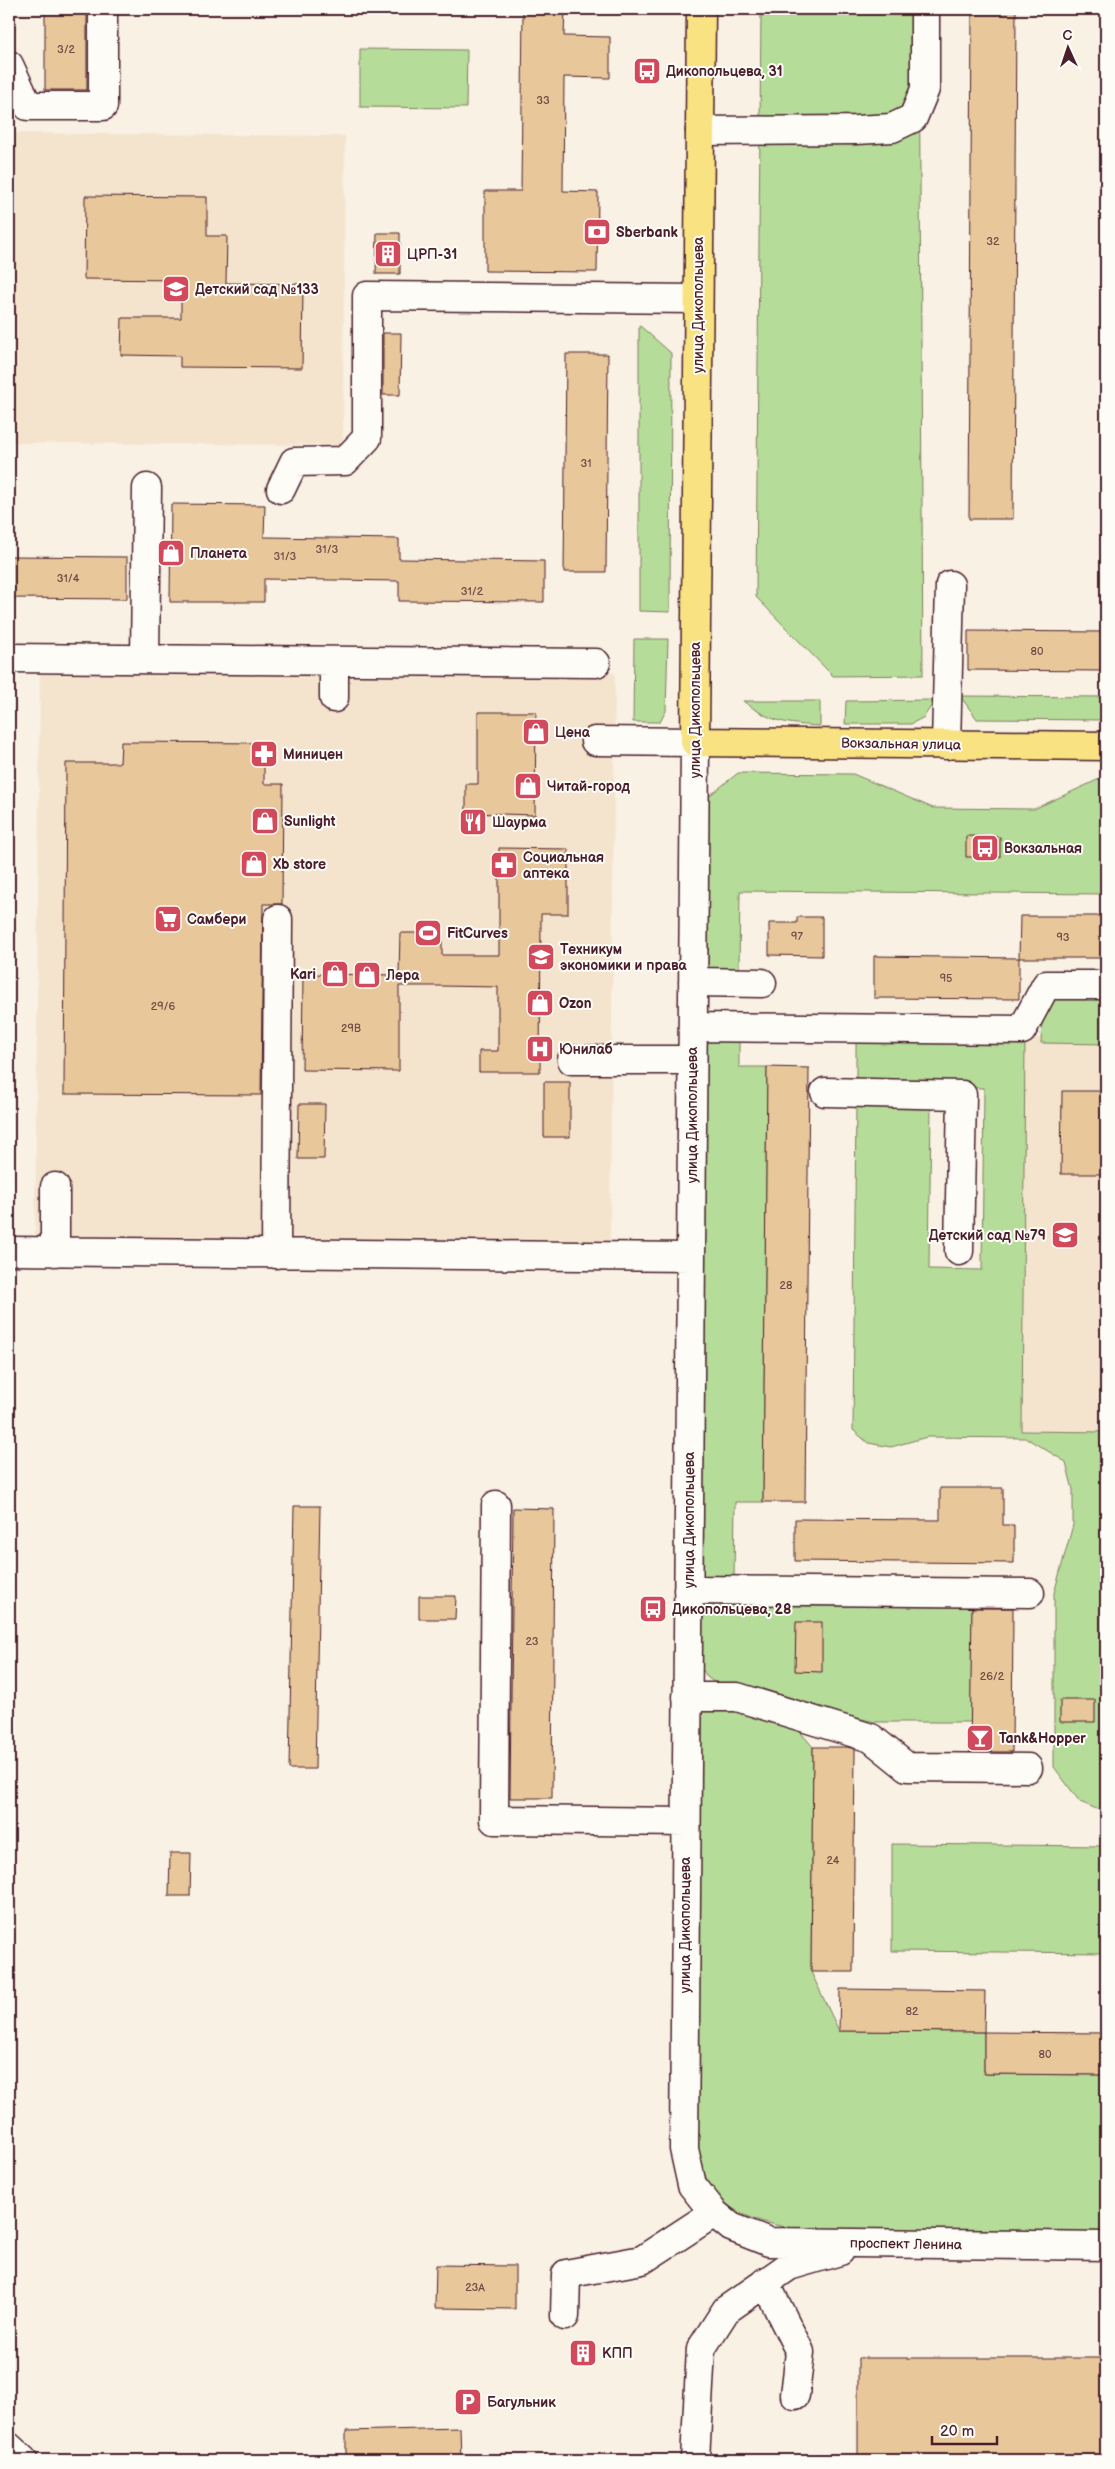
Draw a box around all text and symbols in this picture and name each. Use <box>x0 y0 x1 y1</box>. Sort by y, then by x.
north arrow <box>1042 22 1092 72</box>
text: С <box>1062 27 1073 44</box>
house number: 3/2 <box>57 43 76 56</box>
bus stop icon: Дикопольцева, 31 <box>632 56 662 86</box>
place label: Дикопольцева, 31 <box>666 63 783 80</box>
house number: 33 <box>536 94 550 107</box>
bank icon: Sberbank <box>582 217 612 247</box>
place label: Sberbank <box>616 224 678 241</box>
house number: 32 <box>986 235 1000 248</box>
street label: улица Дикопольцева <box>690 236 707 373</box>
building icon: ЦРП-31 <box>373 239 403 269</box>
place label: ЦРП-31 <box>407 246 457 263</box>
school or university icon: Детский сад №133 <box>161 274 191 304</box>
place label: Детский сад №133 <box>195 281 319 298</box>
house number: 31 <box>580 457 592 470</box>
shop icon: Планета <box>156 538 186 568</box>
house number: 31/3 <box>316 543 339 556</box>
place label: Планета <box>190 545 248 562</box>
house number: 31/3 <box>274 550 297 563</box>
house number: 31/4 <box>57 572 80 585</box>
house number: 31/2 <box>461 585 484 598</box>
street label: улица Дикопольцева <box>687 641 704 778</box>
house number: 80 <box>1031 645 1044 658</box>
shop icon: Цена <box>521 717 551 747</box>
place label: Цена <box>555 724 591 741</box>
street label: Вокзальная улица <box>841 734 962 754</box>
pharmacy icon: Миницен <box>249 739 279 769</box>
place label: Миницен <box>283 746 343 763</box>
shop icon: Читай-город <box>513 771 543 801</box>
place label: Читай-город <box>547 778 630 795</box>
shop icon: Sunlight <box>250 806 280 836</box>
restaurant icon: Шаурма <box>458 807 488 837</box>
place label: Sunlight <box>284 813 336 830</box>
place label: Шаурма <box>492 814 547 831</box>
bus stop icon: Вокзальная <box>970 833 1000 863</box>
place label: Вокзальная <box>1004 840 1082 857</box>
shop icon: Xb store <box>239 849 269 879</box>
place label: Социальная аптека <box>523 849 604 882</box>
pharmacy icon: Социальная аптека <box>489 850 519 880</box>
place label: Xb store <box>273 856 326 873</box>
supermarket icon: Самбери <box>153 904 183 934</box>
place label: Самбери <box>187 911 247 928</box>
sports icon: FitCurves <box>413 918 443 948</box>
place label: FitCurves <box>447 925 508 942</box>
house number: 97 <box>791 930 803 943</box>
house number: 93 <box>1056 931 1070 944</box>
place label: Техникум экономики и права <box>560 941 688 974</box>
school or university icon: Техникум экономики и права <box>526 942 556 972</box>
shop icon: Kari <box>320 959 350 989</box>
shop icon: Лера <box>352 960 382 990</box>
place label: Kari <box>290 966 316 983</box>
place label: Лера <box>385 967 420 984</box>
house number: 95 <box>940 972 952 985</box>
shop icon: Ozon <box>525 988 555 1018</box>
place label: Ozon <box>559 995 592 1012</box>
house number: 29/6 <box>151 1000 176 1013</box>
house number: 29В <box>341 1022 361 1035</box>
hospital icon: Юнилаб <box>525 1034 555 1064</box>
place label: Юнилаб <box>559 1041 613 1058</box>
street label: улица Дикопольцева <box>684 1046 701 1183</box>
school or university icon: Детский сад №79 <box>1050 1220 1080 1250</box>
place label: Детский сад №79 <box>929 1227 1046 1244</box>
house number: 28 <box>780 1279 792 1292</box>
street label: улица Дикопольцева <box>681 1451 698 1588</box>
bus stop icon: Дикопольцева, 28 <box>638 1594 668 1624</box>
place label: Дикопольцева, 28 <box>672 1601 791 1618</box>
house number: 23 <box>525 1635 539 1648</box>
house number: 26/2 <box>980 1670 1005 1683</box>
bar icon: Tank&Hopper <box>965 1723 995 1753</box>
place label: Tank&Hopper <box>999 1730 1086 1747</box>
house number: 24 <box>826 1854 840 1867</box>
street label: улица Дикопольцева <box>677 1856 694 1993</box>
house number: 82 <box>906 2005 919 2018</box>
house number: 80 <box>1039 2048 1052 2061</box>
street label: проспект Ленина <box>850 2235 963 2253</box>
house number: 23А <box>465 2281 485 2294</box>
building icon: КПП <box>568 2338 598 2368</box>
place label: КПП <box>602 2345 633 2362</box>
parking icon: Багульник <box>453 2387 483 2417</box>
place label: Багульник <box>487 2394 556 2411</box>
scale bar <box>932 2414 998 2446</box>
text: 20 m <box>940 2422 974 2441</box>

